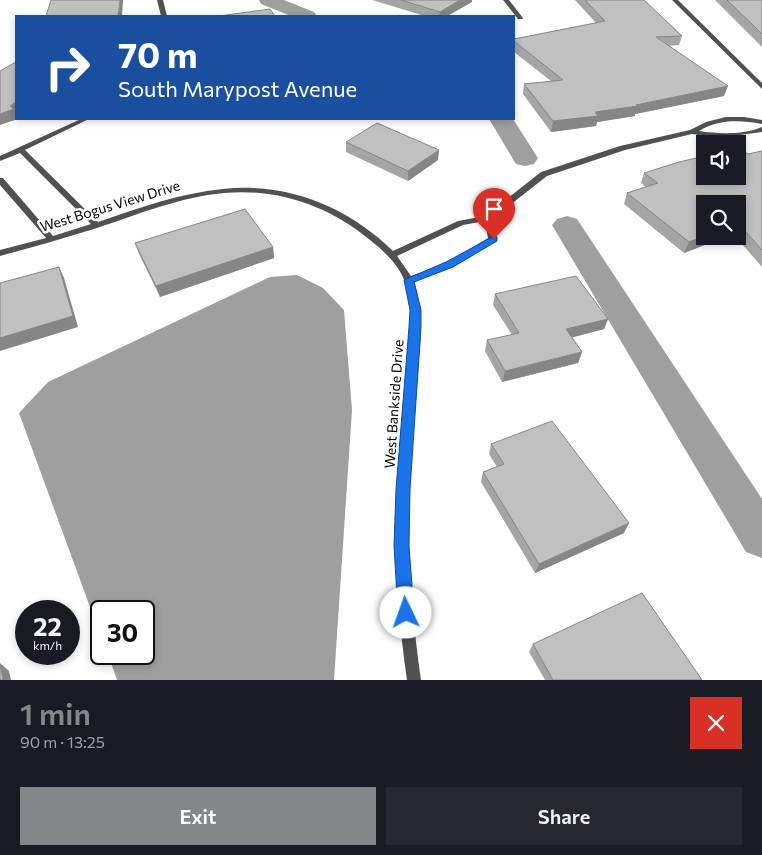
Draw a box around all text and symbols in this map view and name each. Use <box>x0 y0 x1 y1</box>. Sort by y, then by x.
text: 70 m <box>118 32 198 75</box>
icon: right <box>35 35 100 100</box>
text: South Marypost Avenue <box>118 75 357 102</box>
map controls <box>696 135 746 245</box>
button: sound <box>696 135 746 185</box>
street label: West Bogus View Drive <box>38 176 182 235</box>
pin <box>473 188 515 239</box>
icon: arrive <box>480 195 508 223</box>
button: search <box>696 195 746 245</box>
street label: West Bankside Drive <box>381 339 406 469</box>
position arrow <box>379 586 431 638</box>
speed limit sign: 30 <box>90 600 155 665</box>
text: 22 <box>33 611 62 641</box>
text: km/h <box>33 638 62 652</box>
text: 1 min <box>20 694 91 731</box>
button: close <box>690 697 742 749</box>
text: 90 m · 13:25 <box>20 732 105 751</box>
button: Exit <box>20 787 376 845</box>
button: Share <box>386 787 742 845</box>

